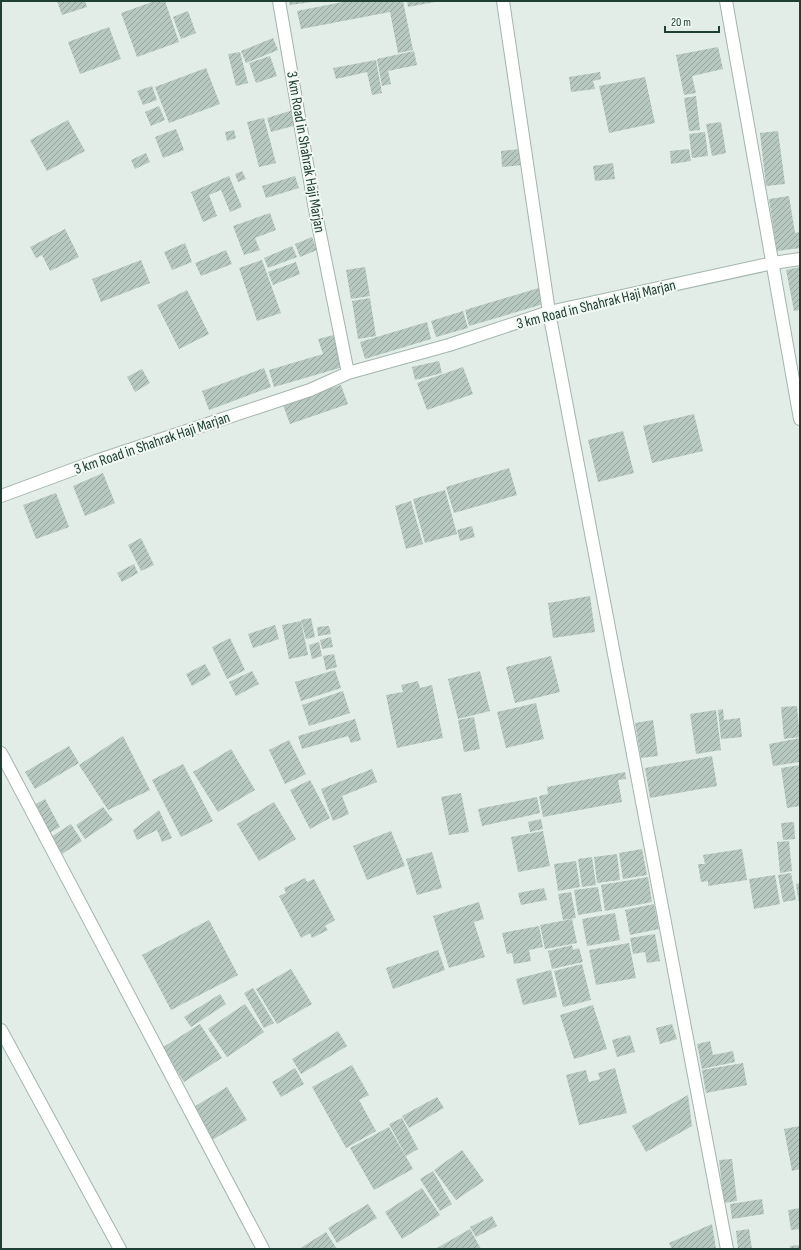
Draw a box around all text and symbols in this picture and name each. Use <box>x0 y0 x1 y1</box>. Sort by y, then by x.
scale bar <box>665 8 719 34</box>
text: 20 m <box>671 15 691 30</box>
street label: 3 km Road in Shahrak Haji Marjan <box>282 70 329 234</box>
street label: 3 km Road in Shahrak Haji Marjan <box>514 275 678 333</box>
street label: 3 km Road in Shahrak Haji Marjan <box>72 408 233 479</box>

